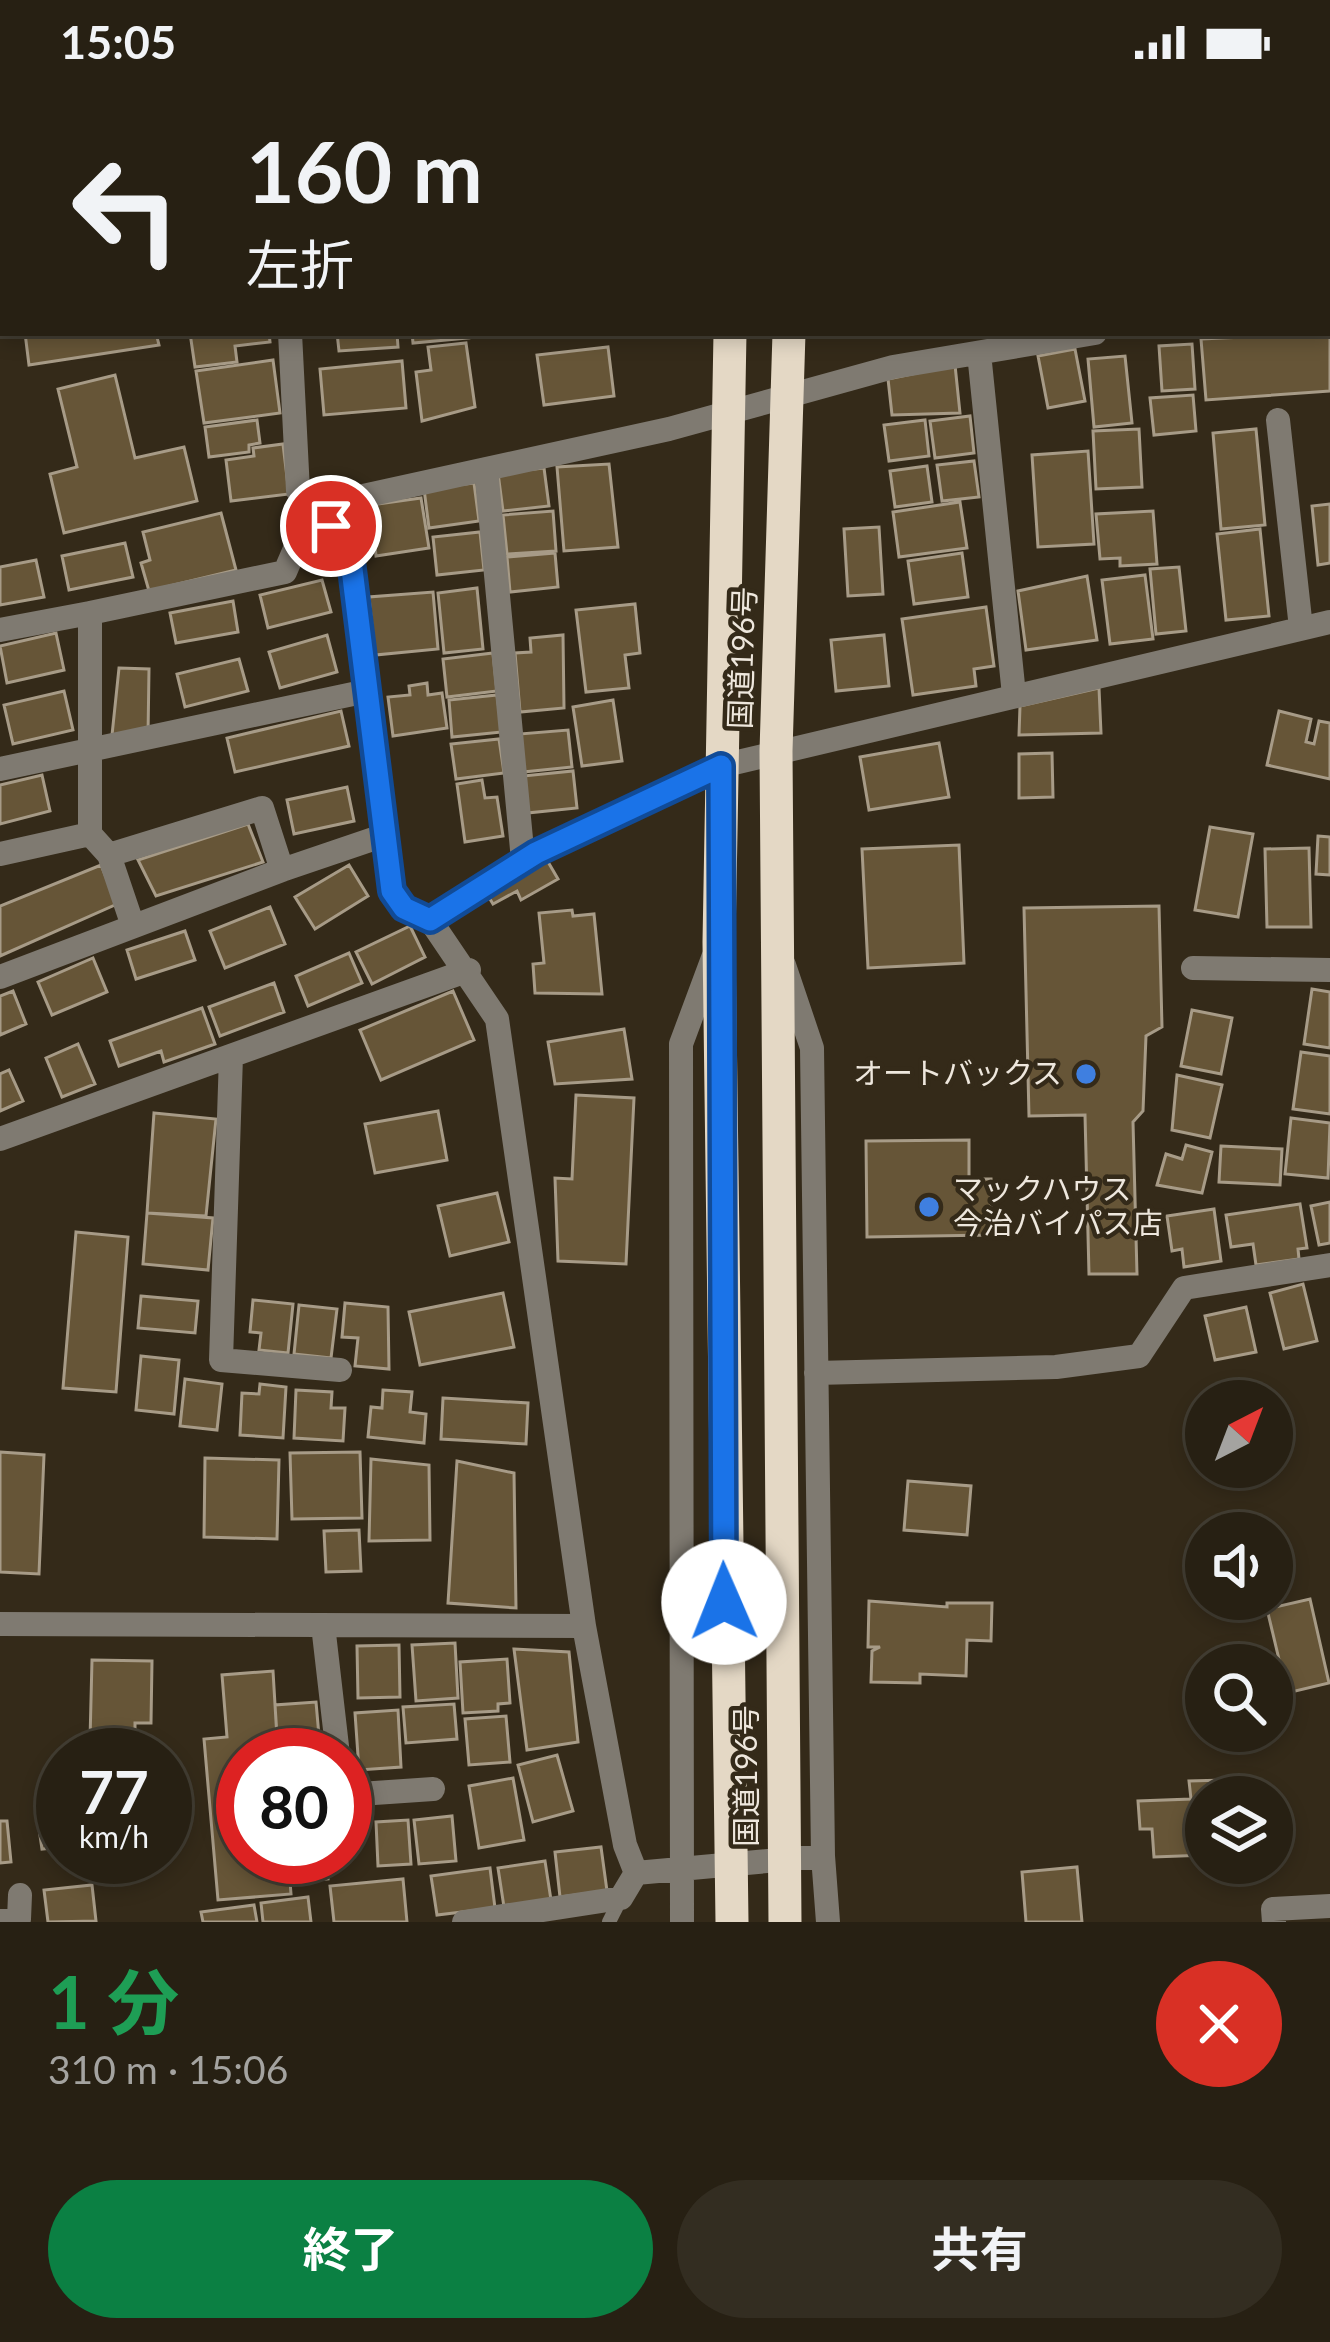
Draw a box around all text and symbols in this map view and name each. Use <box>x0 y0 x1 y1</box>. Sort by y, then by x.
text: 15:05 <box>60 15 176 69</box>
text: 160 m <box>246 120 483 221</box>
icon: left <box>48 132 204 288</box>
text: 左折 <box>246 232 354 297</box>
pin <box>280 475 382 577</box>
icon: arrive <box>298 493 364 559</box>
street label: 国道196号 <box>721 586 761 730</box>
place label: オートバックス <box>853 1054 1062 1090</box>
marker: オートバックス <box>1073 1061 1099 1087</box>
place label: マックハウス 今治バイパス店 <box>953 1170 1162 1240</box>
marker: マックハウス 今治バイパス店 <box>916 1194 942 1220</box>
north arrow <box>1185 1380 1293 1488</box>
map controls <box>1185 1380 1293 1884</box>
button: sound <box>1185 1512 1293 1620</box>
position arrow <box>661 1539 787 1665</box>
button: search <box>1185 1644 1293 1752</box>
street label: 国道196号 <box>727 1705 763 1847</box>
speed limit sign: 80 <box>216 1728 372 1884</box>
text: 77 <box>79 1755 149 1827</box>
button: layers <box>1185 1776 1293 1884</box>
text: km/h <box>79 1818 149 1854</box>
text: 1 分 <box>48 1958 179 2044</box>
button: close <box>1156 1961 1282 2087</box>
text: 310 m · 15:06 <box>48 2046 288 2092</box>
button: 終了 <box>48 2180 653 2318</box>
button: 共有 <box>677 2180 1282 2318</box>

